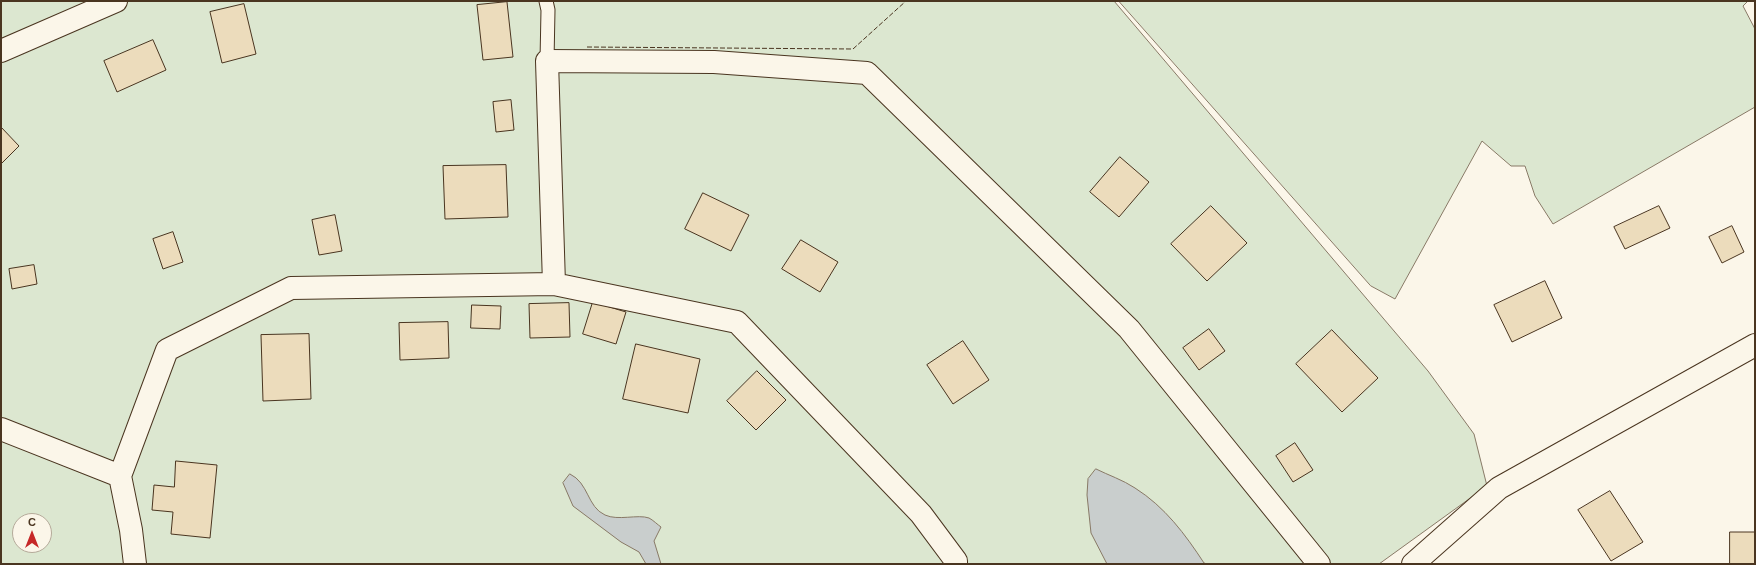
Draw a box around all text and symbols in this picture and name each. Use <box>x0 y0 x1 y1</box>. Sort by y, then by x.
north arrow <box>12 513 52 553</box>
text: С <box>28 516 36 528</box>

